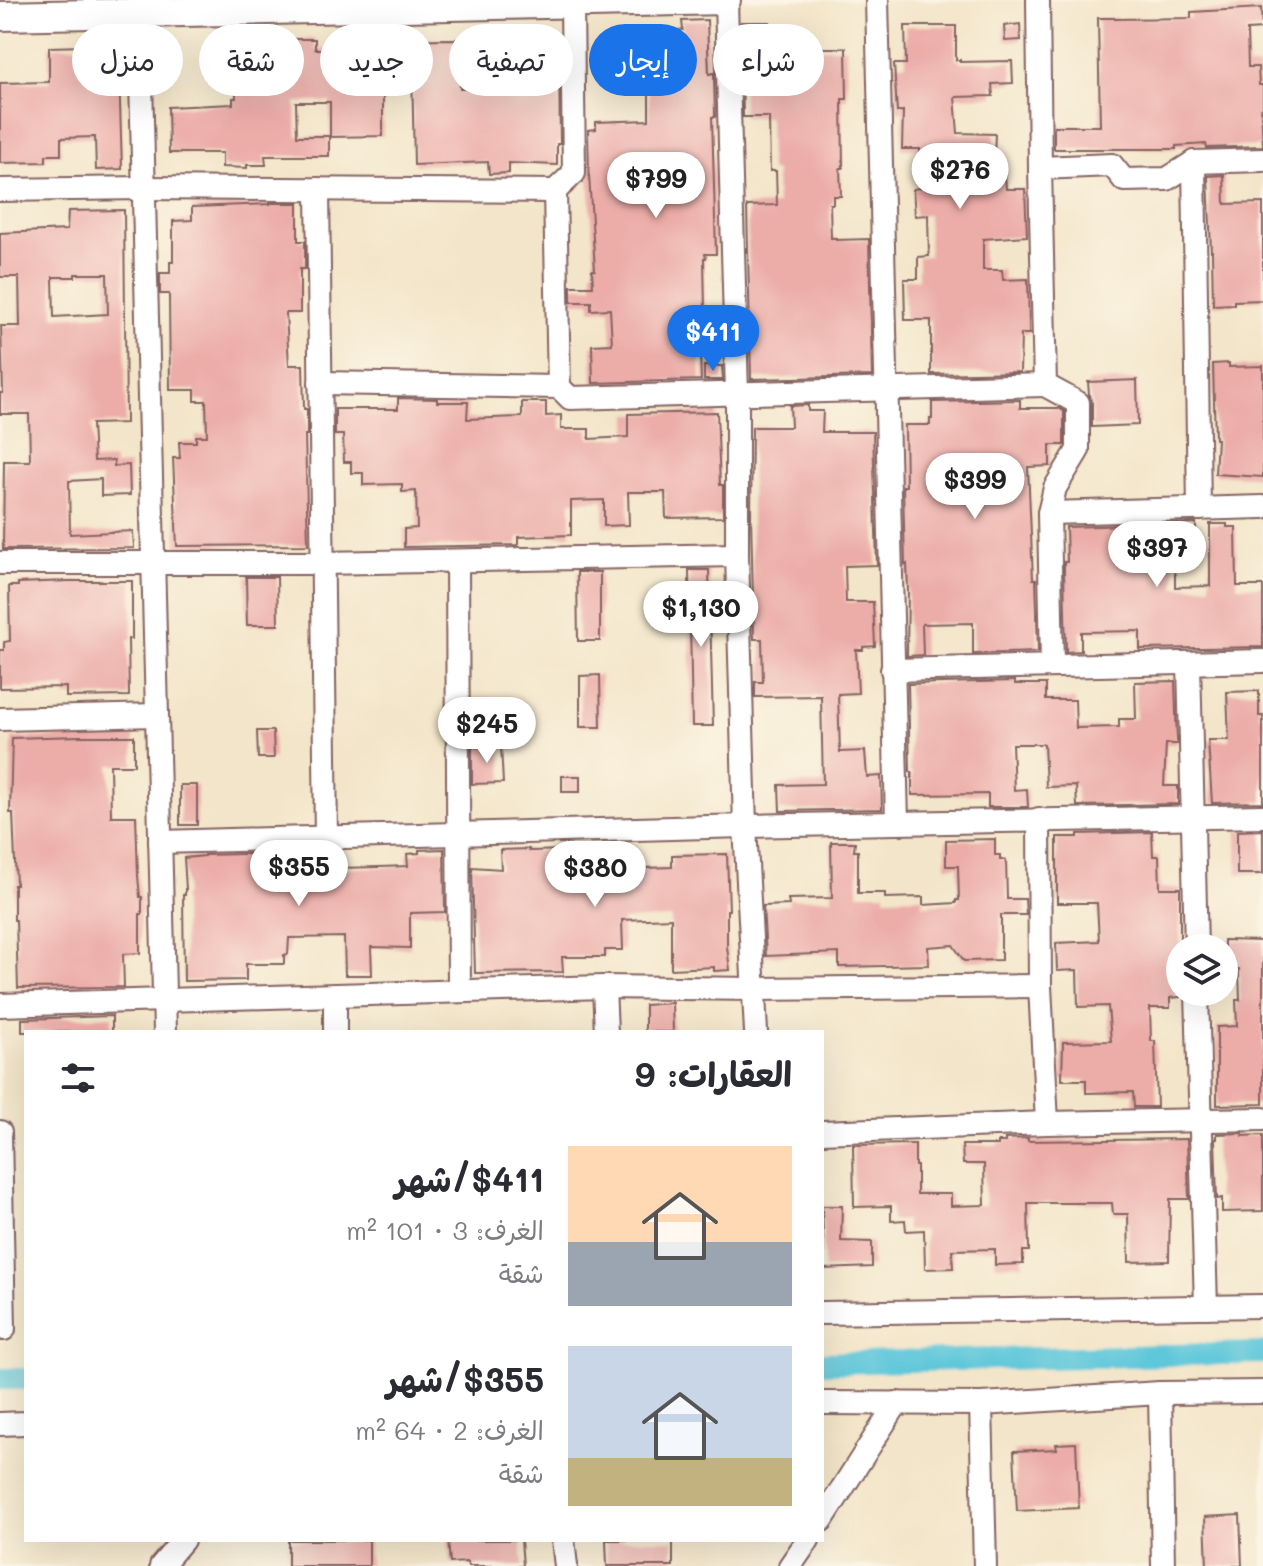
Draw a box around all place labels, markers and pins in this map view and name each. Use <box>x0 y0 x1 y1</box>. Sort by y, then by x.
pin: $276 <box>913 143 1007 211</box>
pin: $799 <box>609 152 703 220</box>
pin: $411 <box>666 305 760 373</box>
pin: $399 <box>928 453 1022 521</box>
pin: $397 <box>1110 521 1204 589</box>
pin: $1,130 <box>636 581 766 649</box>
pin: $245 <box>440 697 534 765</box>
pin: $355 <box>252 840 346 908</box>
pin: $380 <box>548 841 642 909</box>

